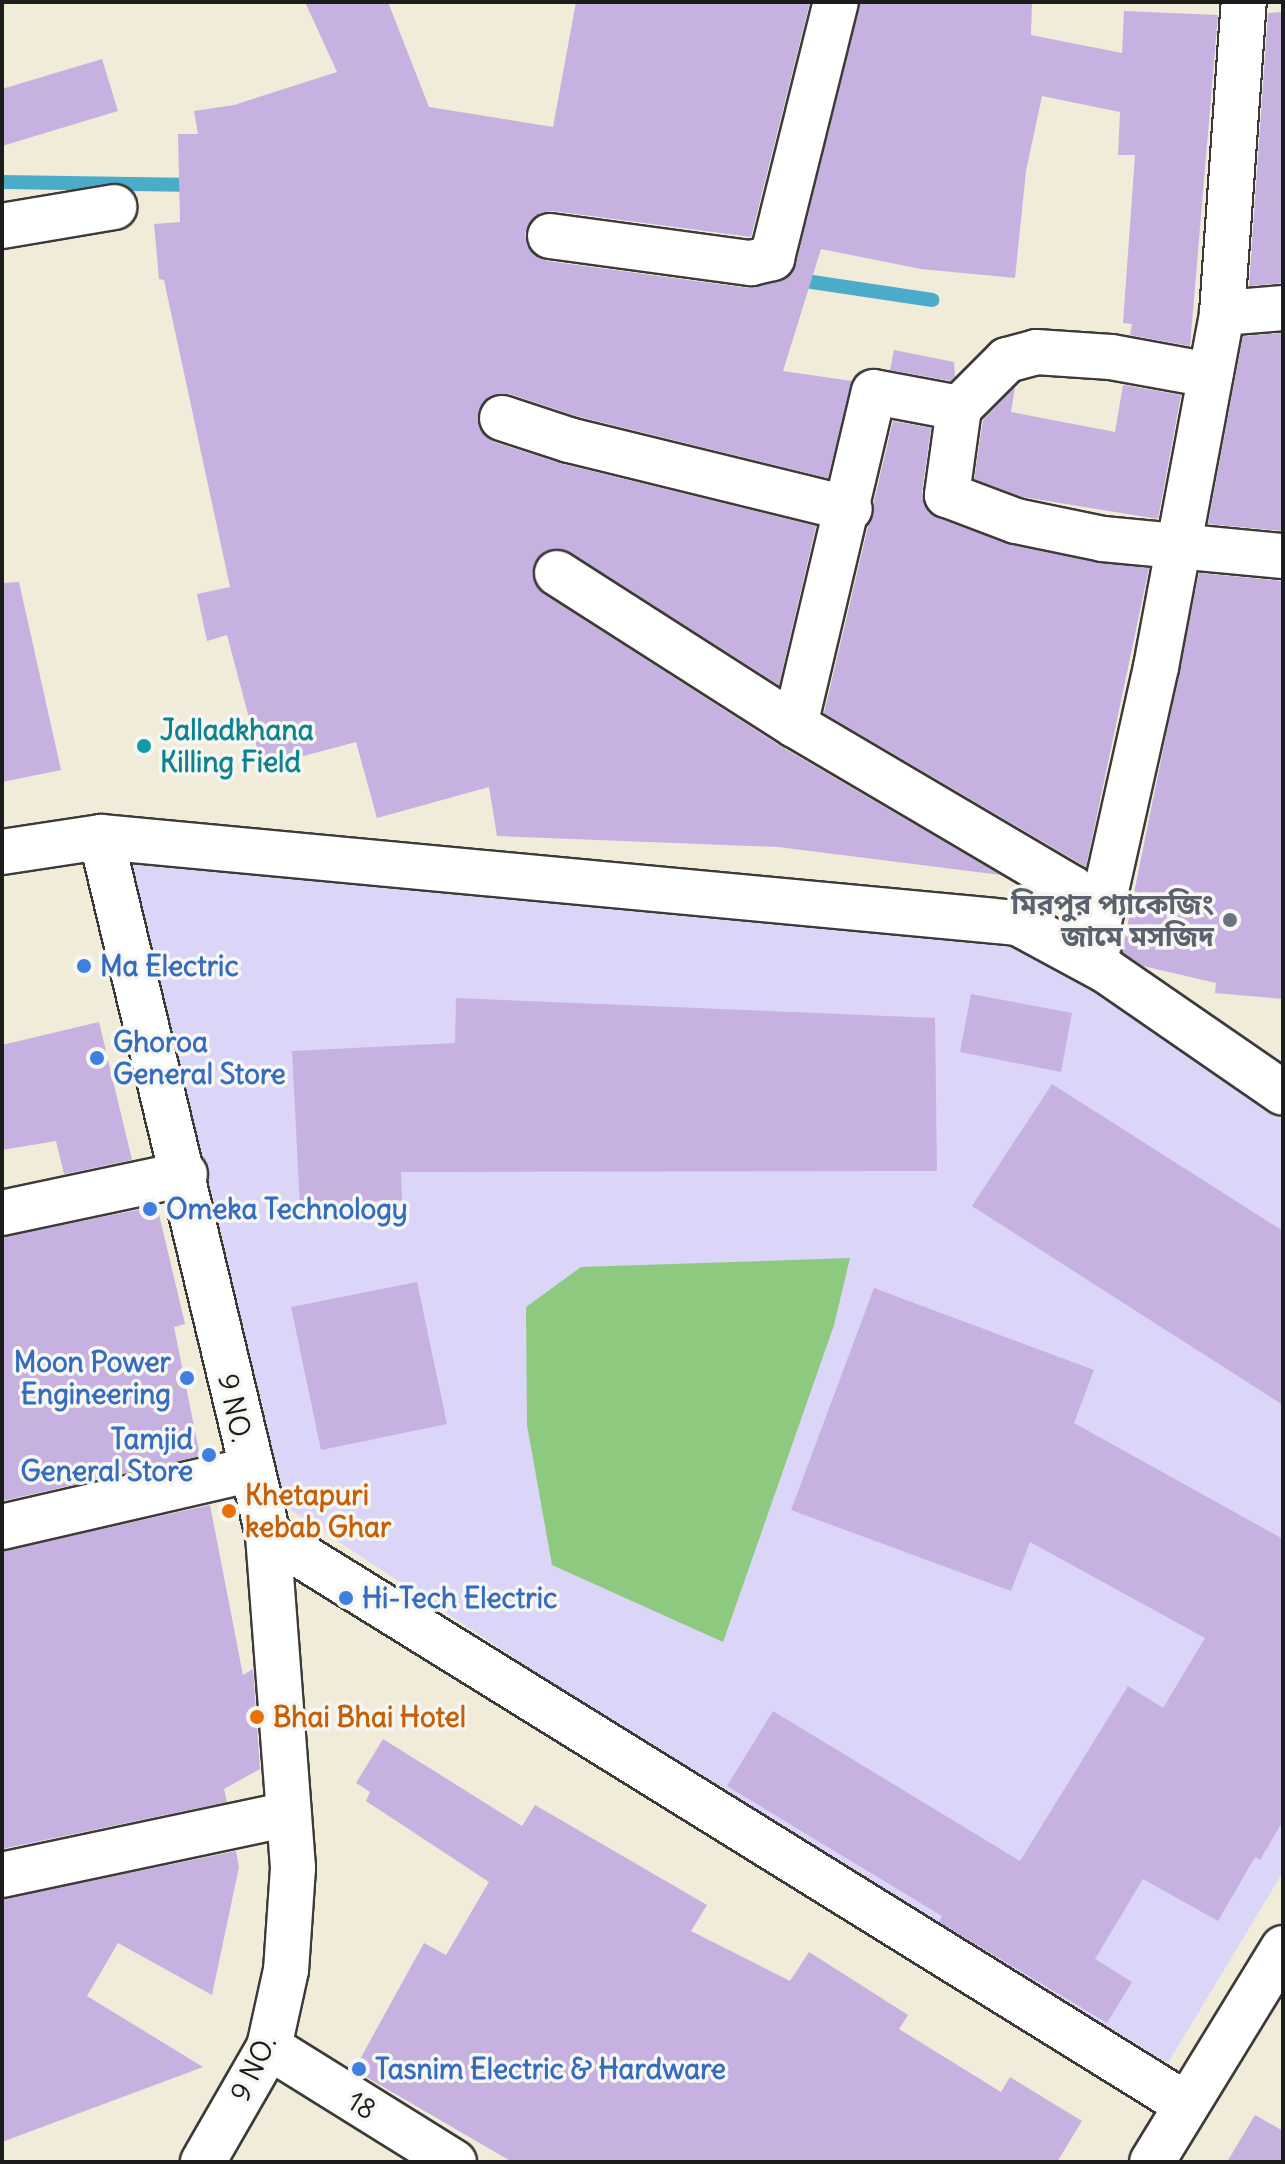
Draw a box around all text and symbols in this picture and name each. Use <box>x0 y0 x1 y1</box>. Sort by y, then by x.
place label: Jalladkhana Killing Field <box>160 713 314 779</box>
marker: Jalladkhana Killing Field <box>135 737 153 755</box>
place label: মিরপুর প্যাকেজিং জামে মসজিদ <box>1011 887 1214 953</box>
marker: মিরপুর প্যাকেজিং জামে মসজিদ <box>1221 911 1239 929</box>
place label: Ma Electric <box>100 949 239 983</box>
marker: Ma Electric <box>75 957 93 975</box>
place label: Ghoroa General Store <box>113 1025 286 1091</box>
marker: Ghoroa General Store <box>88 1049 106 1067</box>
place label: Omeka Technology <box>166 1192 408 1226</box>
marker: Omeka Technology <box>141 1200 159 1218</box>
place label: Moon Power Engineering <box>14 1345 171 1411</box>
marker: Moon Power Engineering <box>178 1369 196 1387</box>
street label: 9 NO. <box>211 1371 259 1445</box>
place label: Tamjid General Store <box>20 1422 193 1488</box>
marker: Tamjid General Store <box>200 1446 218 1464</box>
place label: Khetapuri kebab Ghar <box>245 1478 391 1544</box>
marker: Khetapuri kebab Ghar <box>220 1502 238 1520</box>
place label: Hi-Tech Electric <box>362 1581 557 1615</box>
marker: Hi-Tech Electric <box>337 1589 355 1607</box>
place label: Bhai Bhai Hotel <box>273 1700 466 1734</box>
marker: Bhai Bhai Hotel <box>248 1708 266 1726</box>
street label: 9 NO. <box>223 2030 283 2106</box>
place label: Tasnim Electric & Hardware <box>375 2052 726 2086</box>
marker: Tasnim Electric & Hardware <box>350 2060 368 2078</box>
street label: 18 <box>342 2084 382 2126</box>

